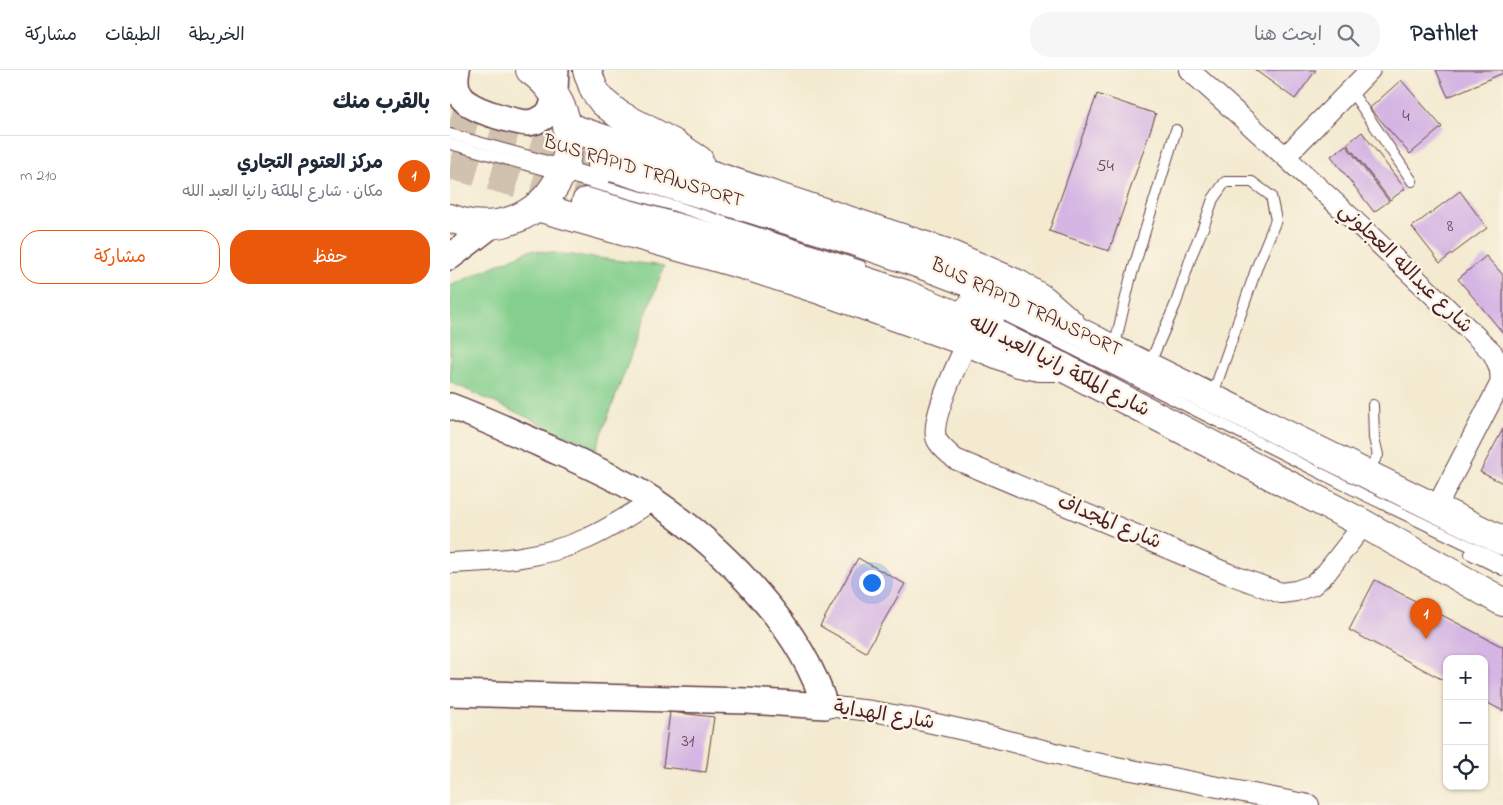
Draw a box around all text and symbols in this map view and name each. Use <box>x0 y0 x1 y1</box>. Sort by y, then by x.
search box <box>1030 12 1380 57</box>
text: Pathlet <box>1410 17 1478 52</box>
icon: search <box>1334 21 1362 49</box>
text: ابحث هنا <box>1254 22 1322 49</box>
text: مشاركة <box>25 23 77 49</box>
text: الطبقات <box>105 23 161 49</box>
text: الخريطة <box>189 23 245 49</box>
text: بالقرب منك <box>333 88 430 118</box>
house number: 4 <box>1402 104 1410 130</box>
street label: BUS RAPID TRANSPORT <box>538 127 747 216</box>
text: مركز العتوم التجاري <box>237 150 383 177</box>
house number: 54 <box>1096 154 1114 180</box>
text: 210 m <box>20 164 56 188</box>
text: 1 <box>411 164 417 188</box>
text: مكان · شارع الملكة رانيا العبد الله <box>182 180 383 204</box>
street label: شارع عبدالله العجلوني <box>1331 197 1479 342</box>
house number: 8 <box>1447 214 1454 240</box>
button: مشاركة <box>20 230 220 284</box>
button: حفظ <box>230 230 430 284</box>
street label: BUS RAPID TRANSPORT <box>925 250 1126 365</box>
street label: شارع الملكة رانيا العبد الله <box>964 309 1154 425</box>
street label: شارع المجداف <box>1053 488 1165 558</box>
your location <box>859 570 885 596</box>
pin: 1 <box>1410 598 1442 639</box>
map controls <box>1443 655 1488 790</box>
button: + <box>1443 655 1488 700</box>
street label: شارع الهداية <box>831 694 937 738</box>
button: − <box>1443 700 1488 745</box>
house number: 31 <box>681 729 695 755</box>
button: locate <box>1443 745 1488 790</box>

